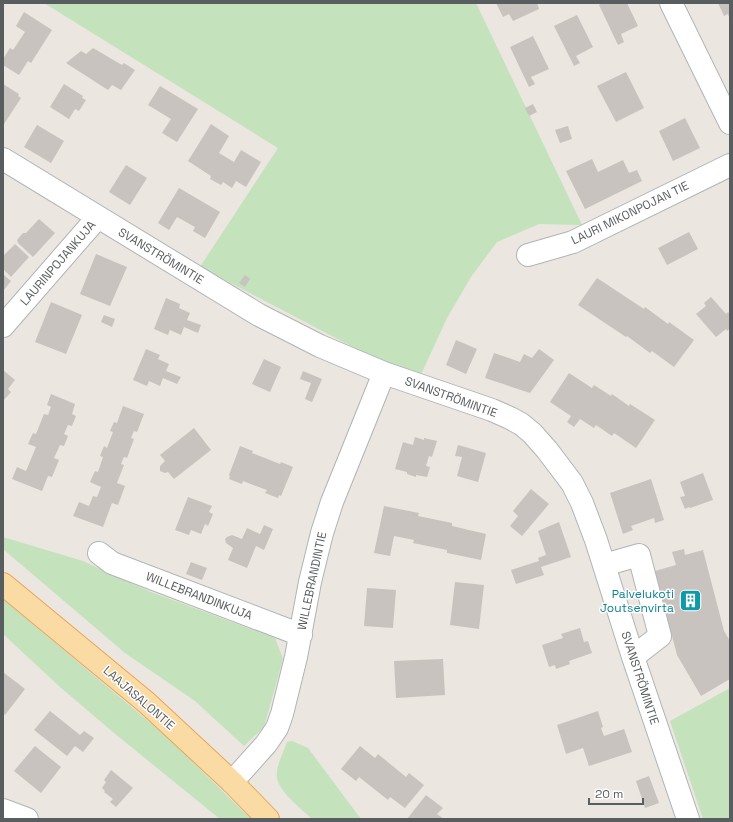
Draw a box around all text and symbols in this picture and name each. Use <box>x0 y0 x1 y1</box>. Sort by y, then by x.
street label: LAURI MIKONPOJAN TIE <box>569 177 692 248</box>
street label: LAURINPOJANKUJA <box>17 217 100 309</box>
street label: SVANSTRÖMINTIE <box>115 224 207 288</box>
street label: SVANSTRÖMINTIE <box>403 373 500 421</box>
street label: WILLEBRANDINTIE <box>294 530 330 632</box>
street label: WILLEBRANDINKUJA <box>143 568 255 624</box>
place label: Palvelukoti Joutsenvirta <box>600 586 674 616</box>
building icon: Palvelukoti Joutsenvirta <box>677 588 703 614</box>
street label: SVANSTRÖMINTIE <box>617 629 663 727</box>
street label: LAAJASALONTIE <box>100 662 178 734</box>
scale bar <box>589 780 643 806</box>
text: 20 m <box>595 786 623 802</box>

